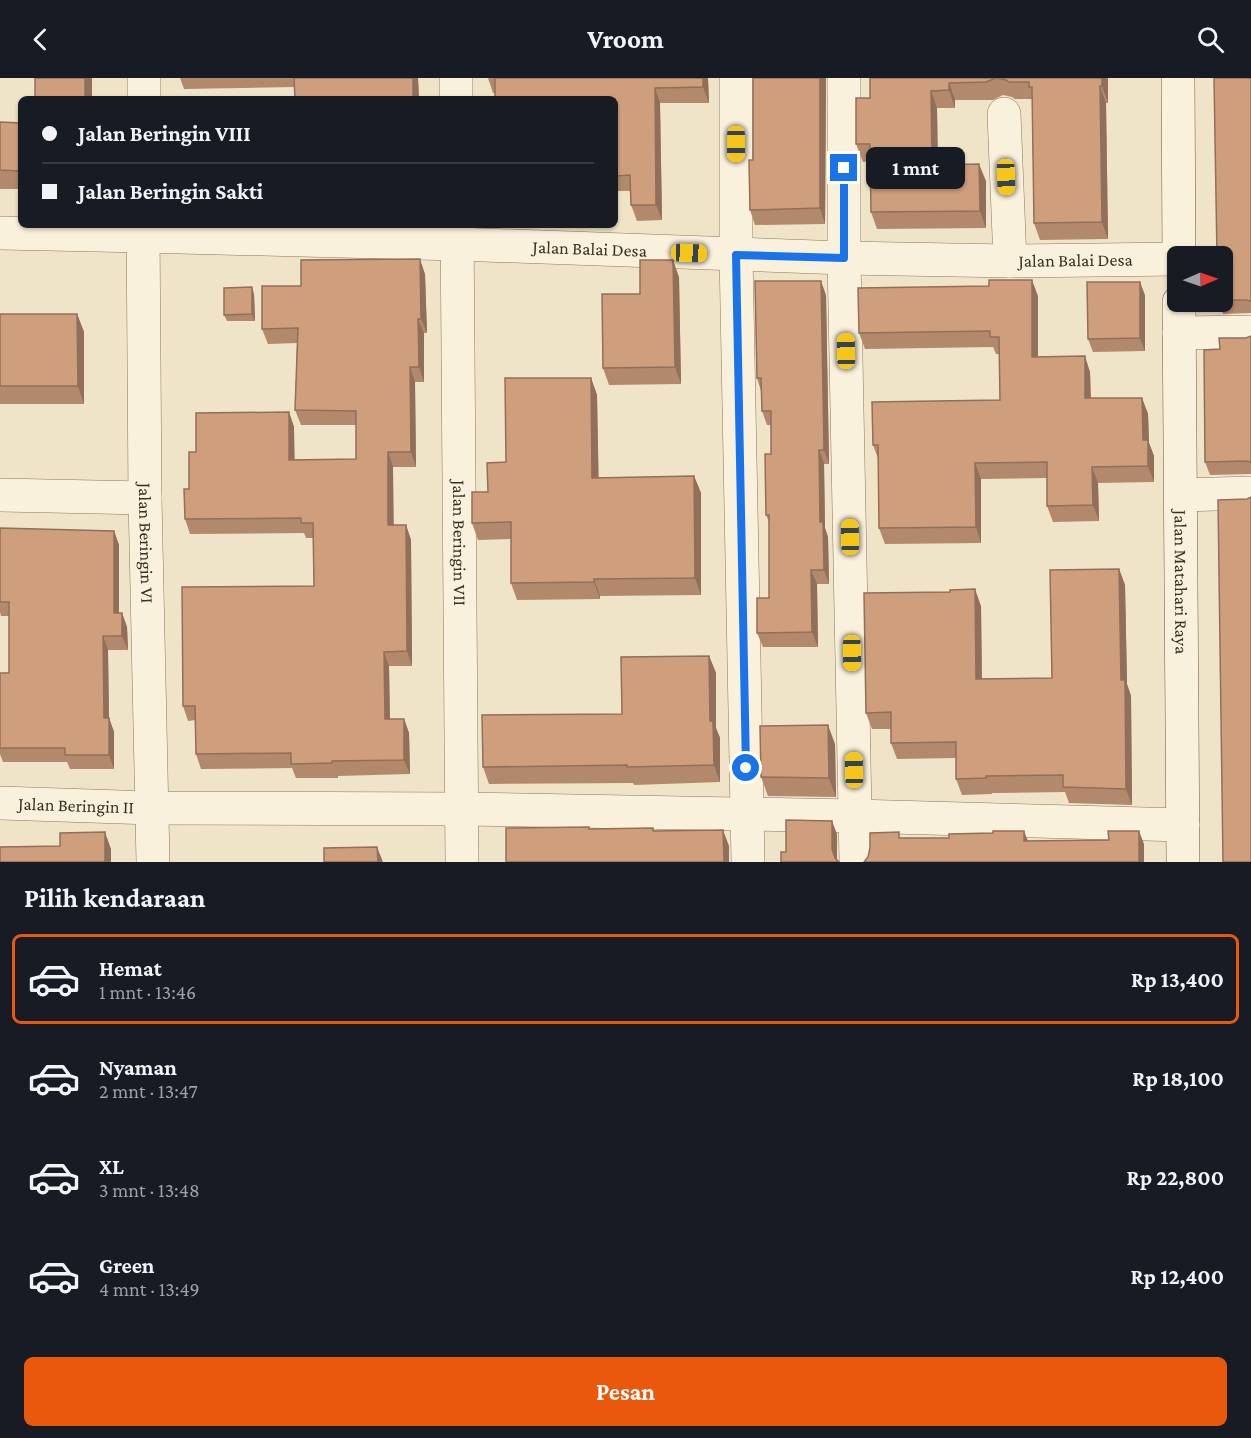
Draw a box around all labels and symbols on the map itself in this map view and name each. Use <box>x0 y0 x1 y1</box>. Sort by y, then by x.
car <box>727 126 745 162</box>
callout: 1 mnt <box>865 147 964 189</box>
route end <box>830 154 857 181</box>
car <box>996 159 1016 195</box>
street label: Jalan Balai Desa <box>530 237 647 261</box>
car <box>671 243 707 263</box>
north arrow <box>1167 246 1233 312</box>
street label: Jalan Balai Desa <box>1016 250 1133 271</box>
car <box>837 333 855 369</box>
street label: Jalan Beringin VII <box>449 478 470 606</box>
street label: Jalan Beringin VI <box>135 481 157 603</box>
street label: Jalan Matahari Raya <box>1170 508 1192 654</box>
car <box>841 519 859 555</box>
car <box>843 635 861 671</box>
car <box>845 752 863 788</box>
route start <box>732 754 759 781</box>
street label: Jalan Beringin II <box>16 794 134 817</box>

